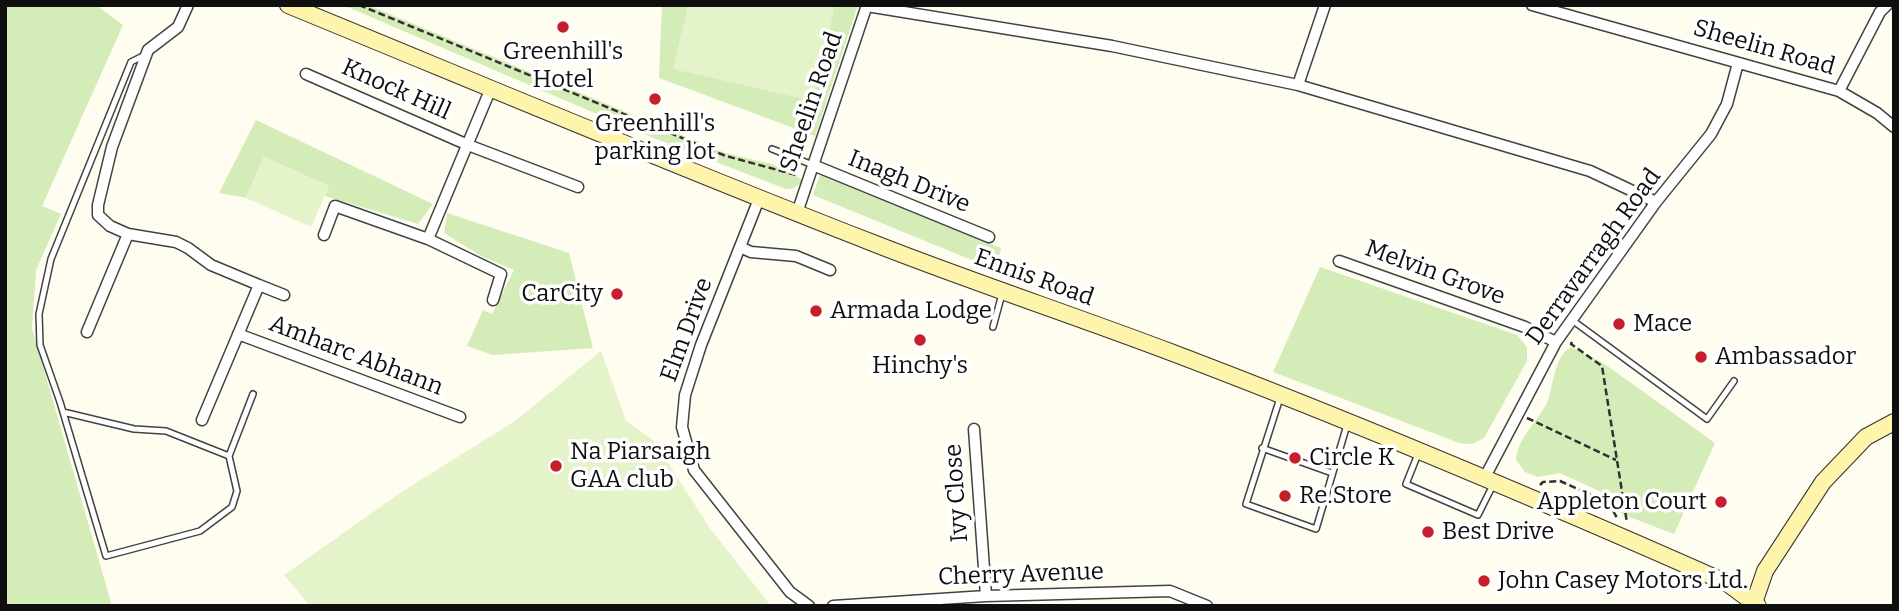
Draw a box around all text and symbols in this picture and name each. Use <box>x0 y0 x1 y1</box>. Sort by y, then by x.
street label: Sheelin Road <box>1690 14 1838 82</box>
marker: Greenhill's Hotel <box>555 19 571 35</box>
street label: Sheelin Road <box>775 28 849 176</box>
place label: Greenhill's Hotel <box>503 38 623 94</box>
street label: Knock Hill <box>337 53 455 127</box>
marker: Greenhill's parking lot <box>647 91 663 107</box>
place label: Greenhill's parking lot <box>595 110 715 166</box>
street label: Inagh Drive <box>844 145 974 219</box>
street label: Derravarragh Road <box>1520 163 1668 351</box>
street label: Melvin Grove <box>1361 234 1509 312</box>
street label: Ennis Road <box>970 243 1098 313</box>
street label: Elm Drive <box>655 274 719 386</box>
place label: CarCity <box>521 280 603 308</box>
marker: CarCity <box>609 286 625 302</box>
place label: Armada Lodge <box>830 297 992 325</box>
marker: Armada Lodge <box>808 303 824 319</box>
street label: Amharc Abhann <box>265 310 447 402</box>
place label: Mace <box>1633 310 1692 338</box>
marker: Mace <box>1611 316 1627 332</box>
marker: Hinchy's <box>912 332 928 348</box>
place label: Ambassador <box>1715 343 1856 371</box>
marker: Ambassador <box>1693 349 1709 365</box>
place label: Hinchy's <box>872 352 968 380</box>
place label: Na Piarsaigh GAA club <box>570 438 711 494</box>
street label: Ivy Close <box>939 443 975 543</box>
place label: Circle K <box>1309 444 1395 472</box>
marker: Circle K <box>1287 450 1303 466</box>
marker: Na Piarsaigh GAA club <box>548 458 564 474</box>
place label: Re.Store <box>1299 482 1392 510</box>
marker: Re.Store <box>1277 488 1293 504</box>
place label: Appleton Court <box>1537 488 1707 516</box>
marker: Appleton Court <box>1713 494 1729 510</box>
place label: Best Drive <box>1442 518 1554 546</box>
marker: Best Drive <box>1420 524 1436 540</box>
street label: Cherry Avenue <box>938 558 1104 592</box>
place label: John Casey Motors Ltd. <box>1498 567 1748 595</box>
marker: John Casey Motors Ltd. <box>1476 573 1492 589</box>

